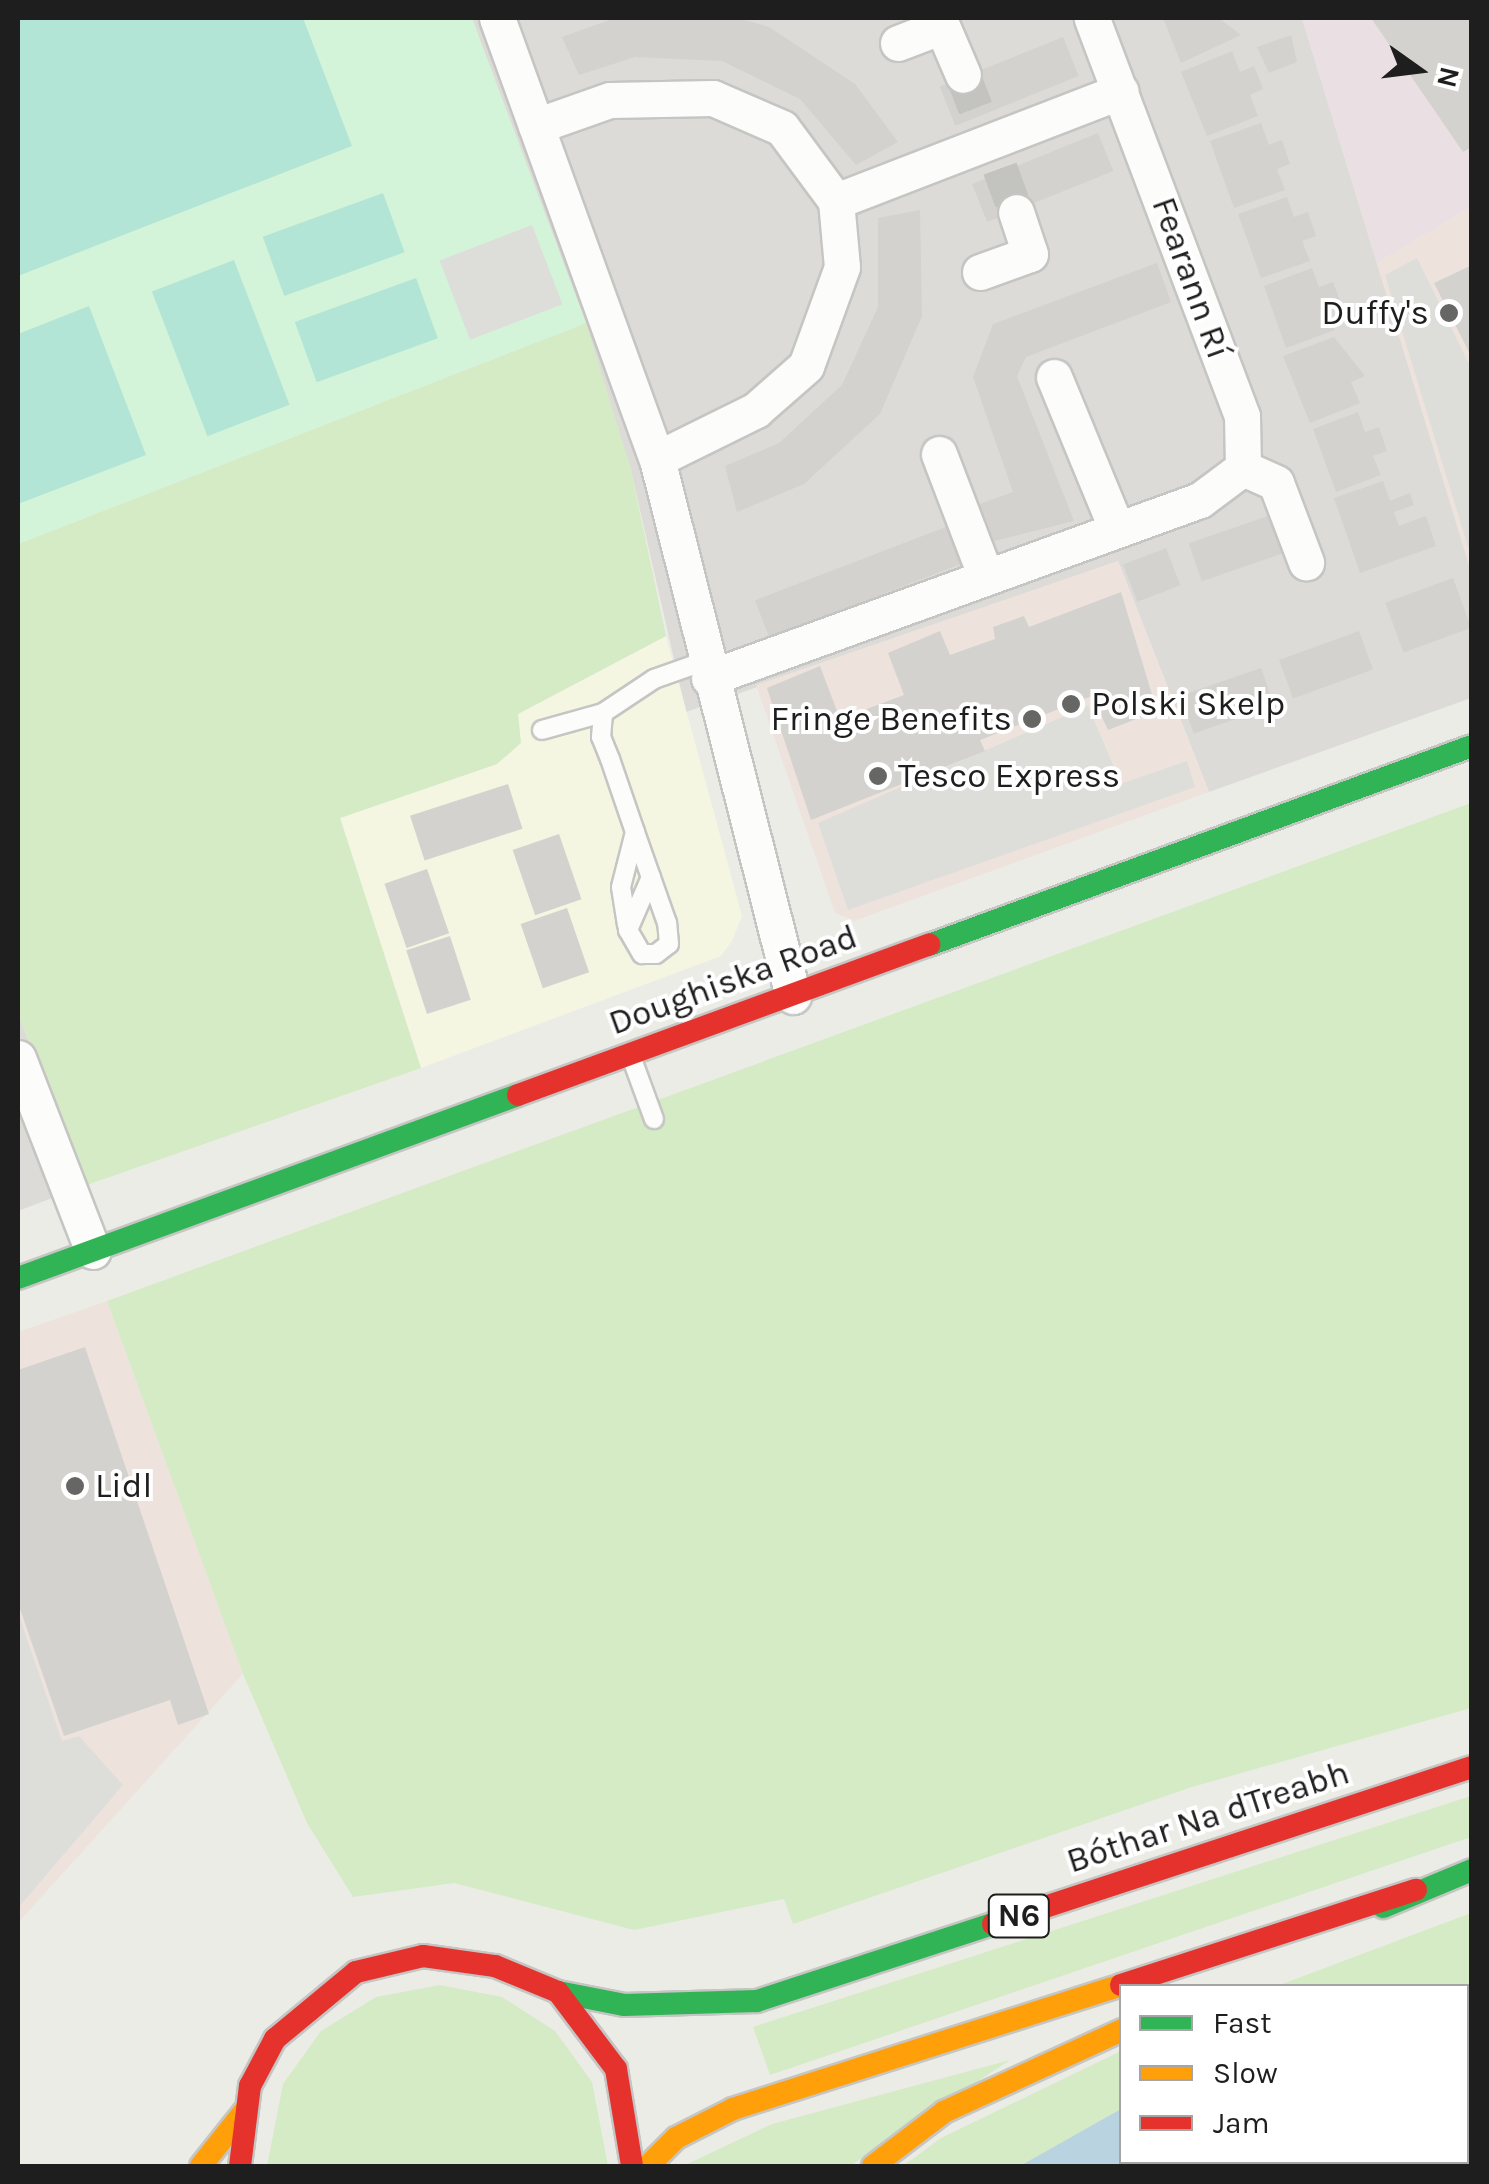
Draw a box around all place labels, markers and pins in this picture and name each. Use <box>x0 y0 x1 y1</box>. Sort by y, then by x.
place label: Duffy's <box>1321 292 1429 334</box>
marker: Duffy's <box>1438 302 1460 324</box>
place label: Polski Skelp <box>1091 683 1285 725</box>
marker: Polski Skelp <box>1060 693 1082 715</box>
place label: Fringe Benefits <box>771 698 1012 740</box>
marker: Fringe Benefits <box>1021 708 1043 730</box>
place label: Tesco Express <box>898 755 1120 797</box>
marker: Tesco Express <box>867 765 889 787</box>
place label: Lidl <box>95 1465 152 1507</box>
marker: Lidl <box>64 1475 86 1497</box>

